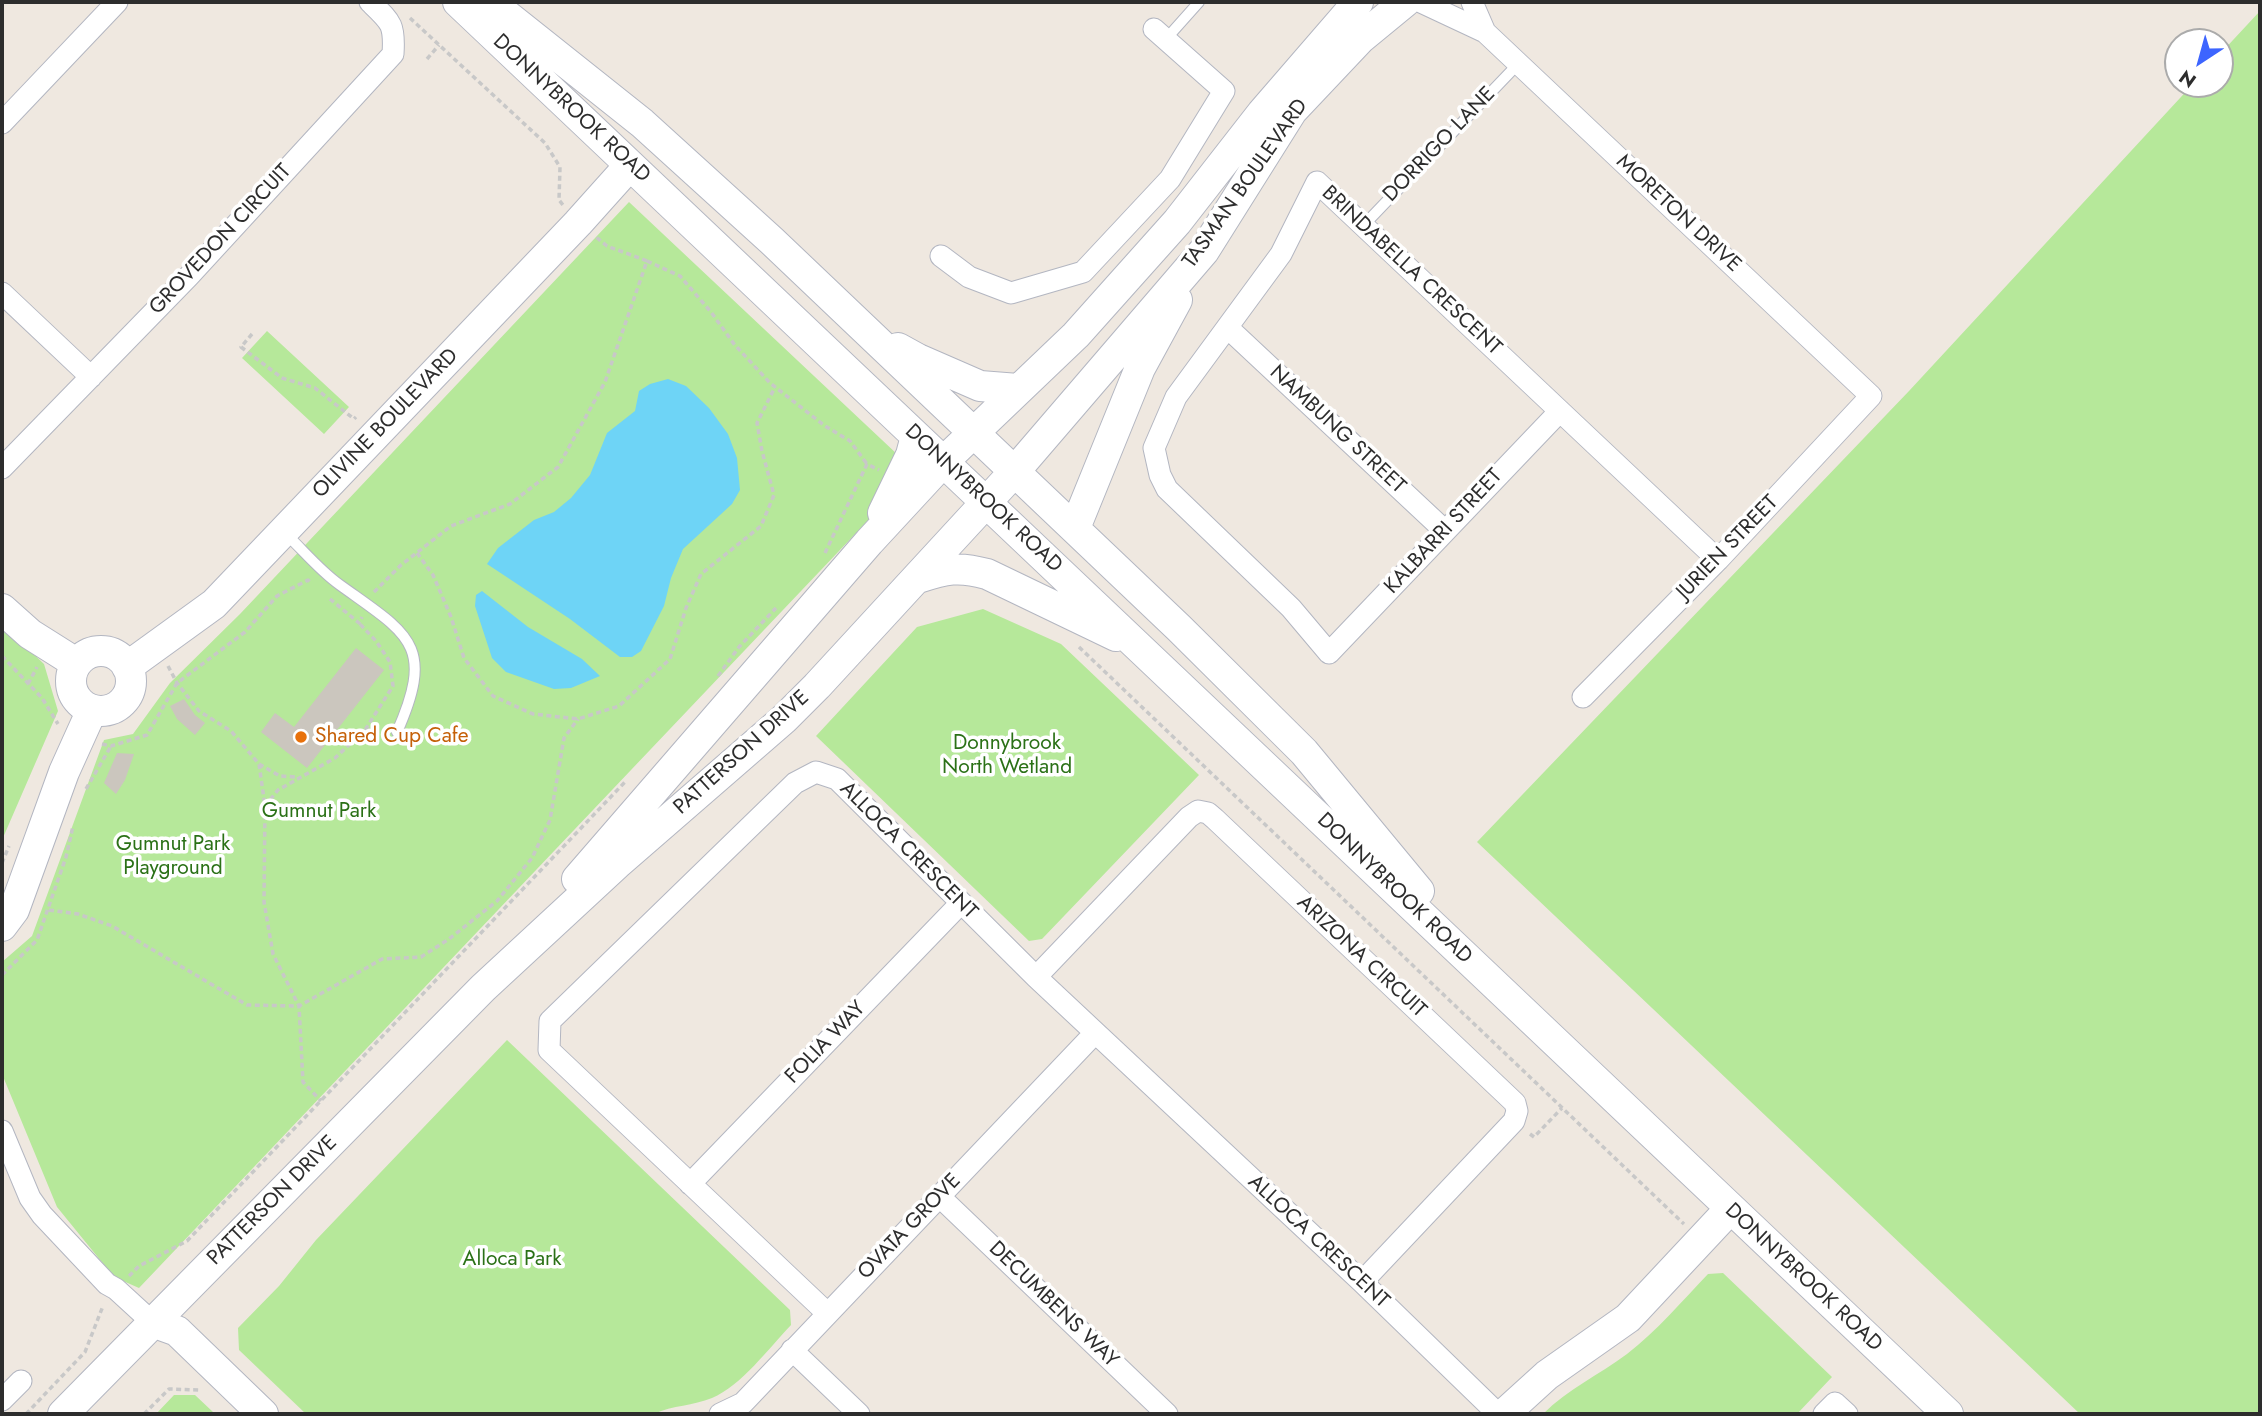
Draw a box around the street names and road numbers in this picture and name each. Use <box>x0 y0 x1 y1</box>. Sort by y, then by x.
street label: DONNYBROOK ROAD <box>487 30 655 188</box>
street label: DORRIGO LANE <box>1379 82 1501 208</box>
street label: TASMAN BOULEVARD <box>1178 95 1314 273</box>
street label: MORETON DRIVE <box>1610 150 1746 278</box>
street label: GROVEDON CIRCUIT <box>145 160 297 320</box>
street label: BRINDABELLA CRESCENT <box>1316 181 1506 361</box>
street label: OLIVINE BOULEVARD <box>308 344 464 504</box>
street label: NAMBUNG STREET <box>1264 361 1410 499</box>
street label: DONNYBROOK ROAD <box>899 420 1067 578</box>
street label: KALBARRI STREET <box>1380 464 1508 600</box>
street label: JURIEN STREET <box>1672 491 1784 605</box>
street label: PATTERSON DRIVE <box>669 686 815 820</box>
street label: ALLOCA CRESCENT <box>834 777 982 925</box>
street label: DONNYBROOK ROAD <box>1311 808 1477 970</box>
street label: ARIZONA CIRCUIT <box>1291 891 1431 1023</box>
street label: FOLIA WAY <box>781 997 871 1089</box>
street label: PATTERSON DRIVE <box>203 1131 343 1271</box>
street label: OVATA GROVE <box>853 1169 967 1285</box>
street label: ALLOCA CRESCENT <box>1242 1170 1394 1314</box>
street label: DONNYBROOK ROAD <box>1719 1199 1887 1357</box>
street label: DECUMBENS WAY <box>983 1237 1123 1373</box>

